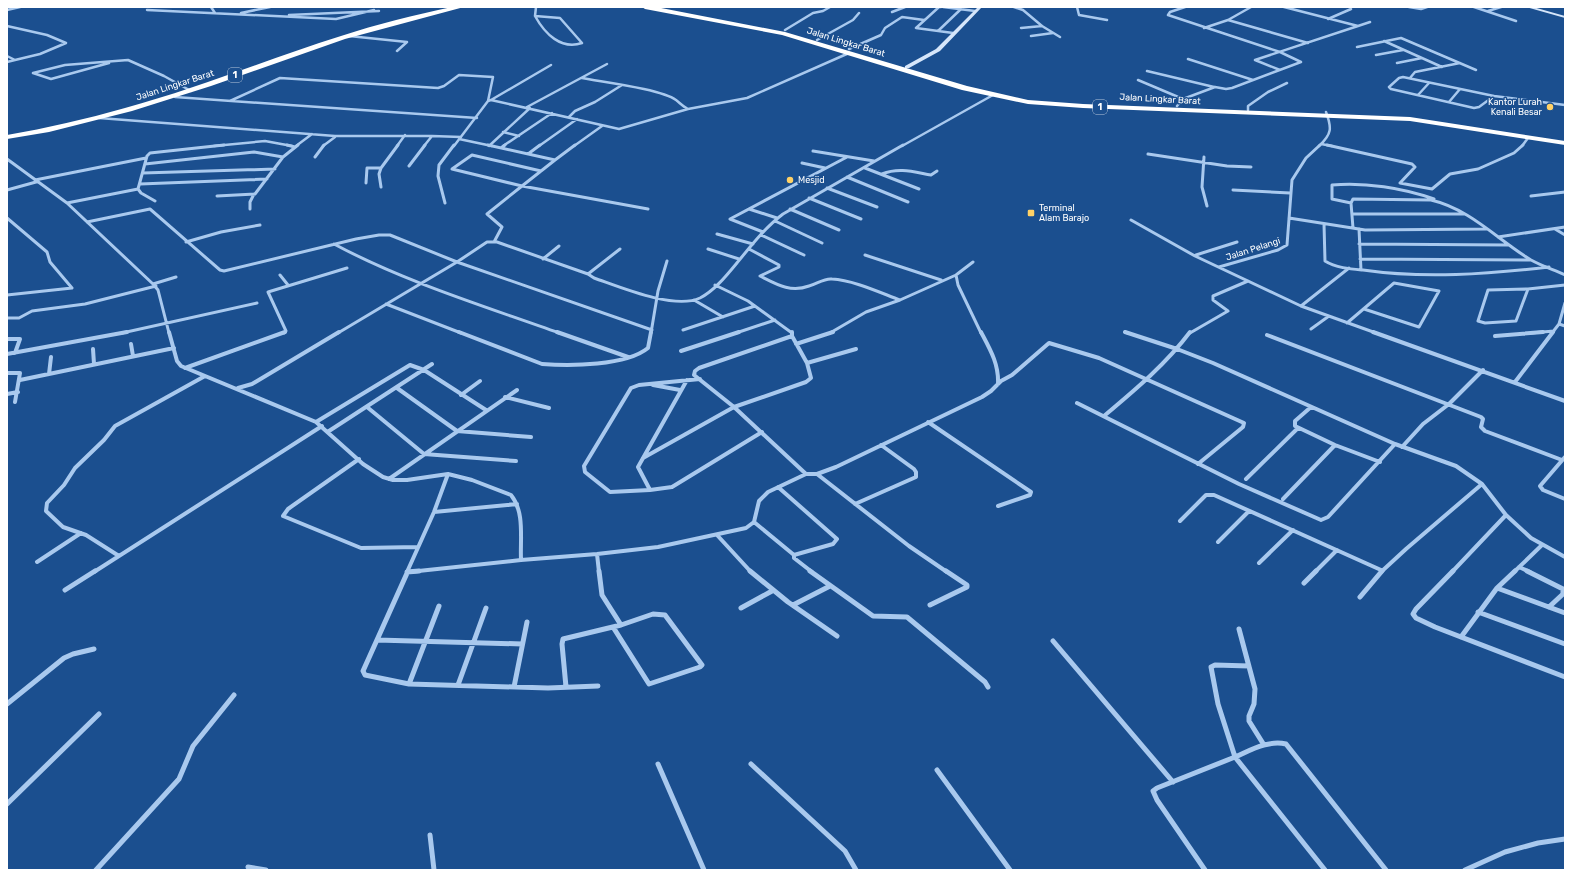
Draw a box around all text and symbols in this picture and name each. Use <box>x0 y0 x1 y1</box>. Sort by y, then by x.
street label: Jalan Lingkar Barat <box>806 25 887 59</box>
street label: Jalan Lingkar Barat <box>135 68 216 102</box>
road number: 1 <box>228 68 242 82</box>
street label: Jalan Lingkar Barat <box>1119 92 1201 106</box>
place label: Kantor Lurah Kenali Besar <box>1488 97 1543 117</box>
road number: 1 <box>1093 100 1107 114</box>
marker: Kantor Lurah Kenali Besar <box>1545 102 1555 112</box>
marker: Mesjid <box>785 175 795 185</box>
place label: Mesjid <box>798 175 825 185</box>
place label: Terminal Alam Barajo <box>1039 203 1089 223</box>
marker: Terminal Alam Barajo <box>1026 208 1036 218</box>
street label: Jalan Pelangi <box>1225 236 1281 262</box>

